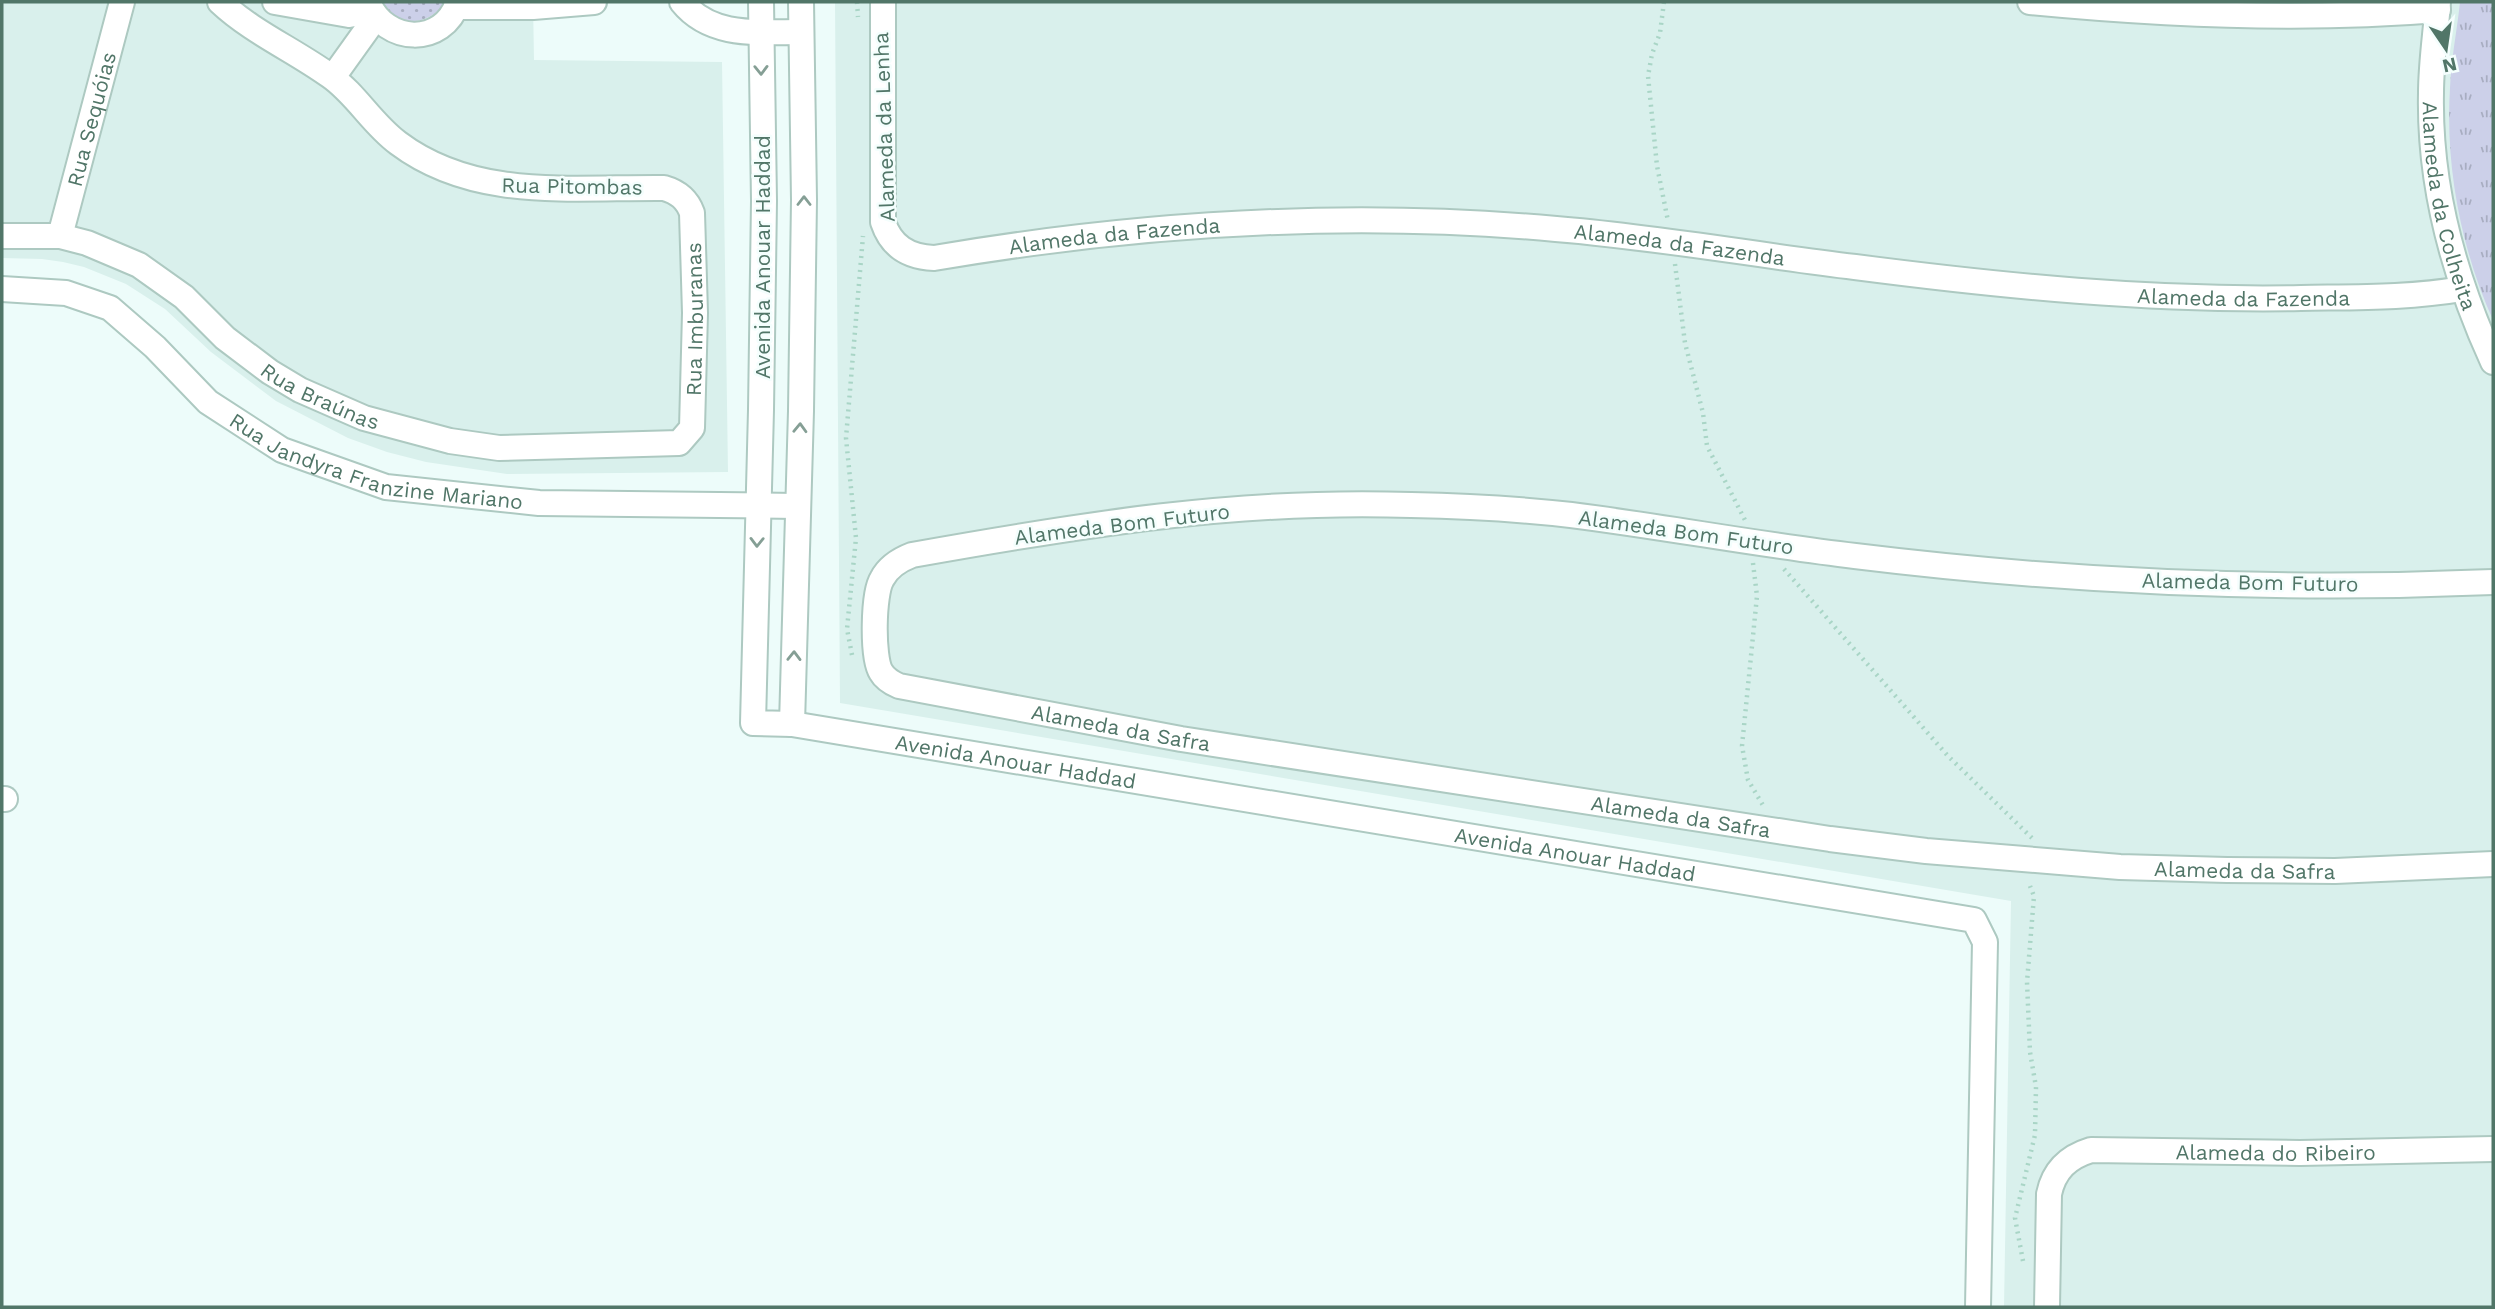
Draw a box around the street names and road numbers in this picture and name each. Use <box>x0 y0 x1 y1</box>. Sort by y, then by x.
street label: Alameda da Lenha <box>868 32 900 222</box>
street label: Rua Sequóias <box>61 49 121 189</box>
street label: Alameda da Colheita <box>2418 101 2483 314</box>
street label: Avenida Anouar Haddad <box>750 135 775 379</box>
street label: Rua Pitombas <box>501 172 643 200</box>
street label: Alameda da Fazenda <box>1007 212 1221 259</box>
street label: Alameda da Fazenda <box>1573 218 1787 270</box>
street label: Rua Imburanas <box>680 242 708 396</box>
street label: Alameda da Fazenda <box>2137 282 2350 311</box>
street label: Rua Braúnas <box>256 357 382 434</box>
street label: Rua Jandyra Franzine Mariano <box>225 407 524 514</box>
street label: Alameda Bom Futuro <box>1013 498 1231 550</box>
street label: Alameda Bom Futuro <box>1577 505 1795 559</box>
street label: Alameda Bom Futuro <box>2141 568 2359 596</box>
street label: Alameda da Safra <box>1029 699 1212 756</box>
street label: Avenida Anouar Haddad <box>893 729 1138 793</box>
street label: Alameda da Safra <box>1589 790 1773 842</box>
street label: Avenida Anouar Haddad <box>1453 822 1698 886</box>
street label: Alameda da Safra <box>2154 855 2336 884</box>
street label: Alameda do Ribeiro <box>2175 1139 2376 1166</box>

